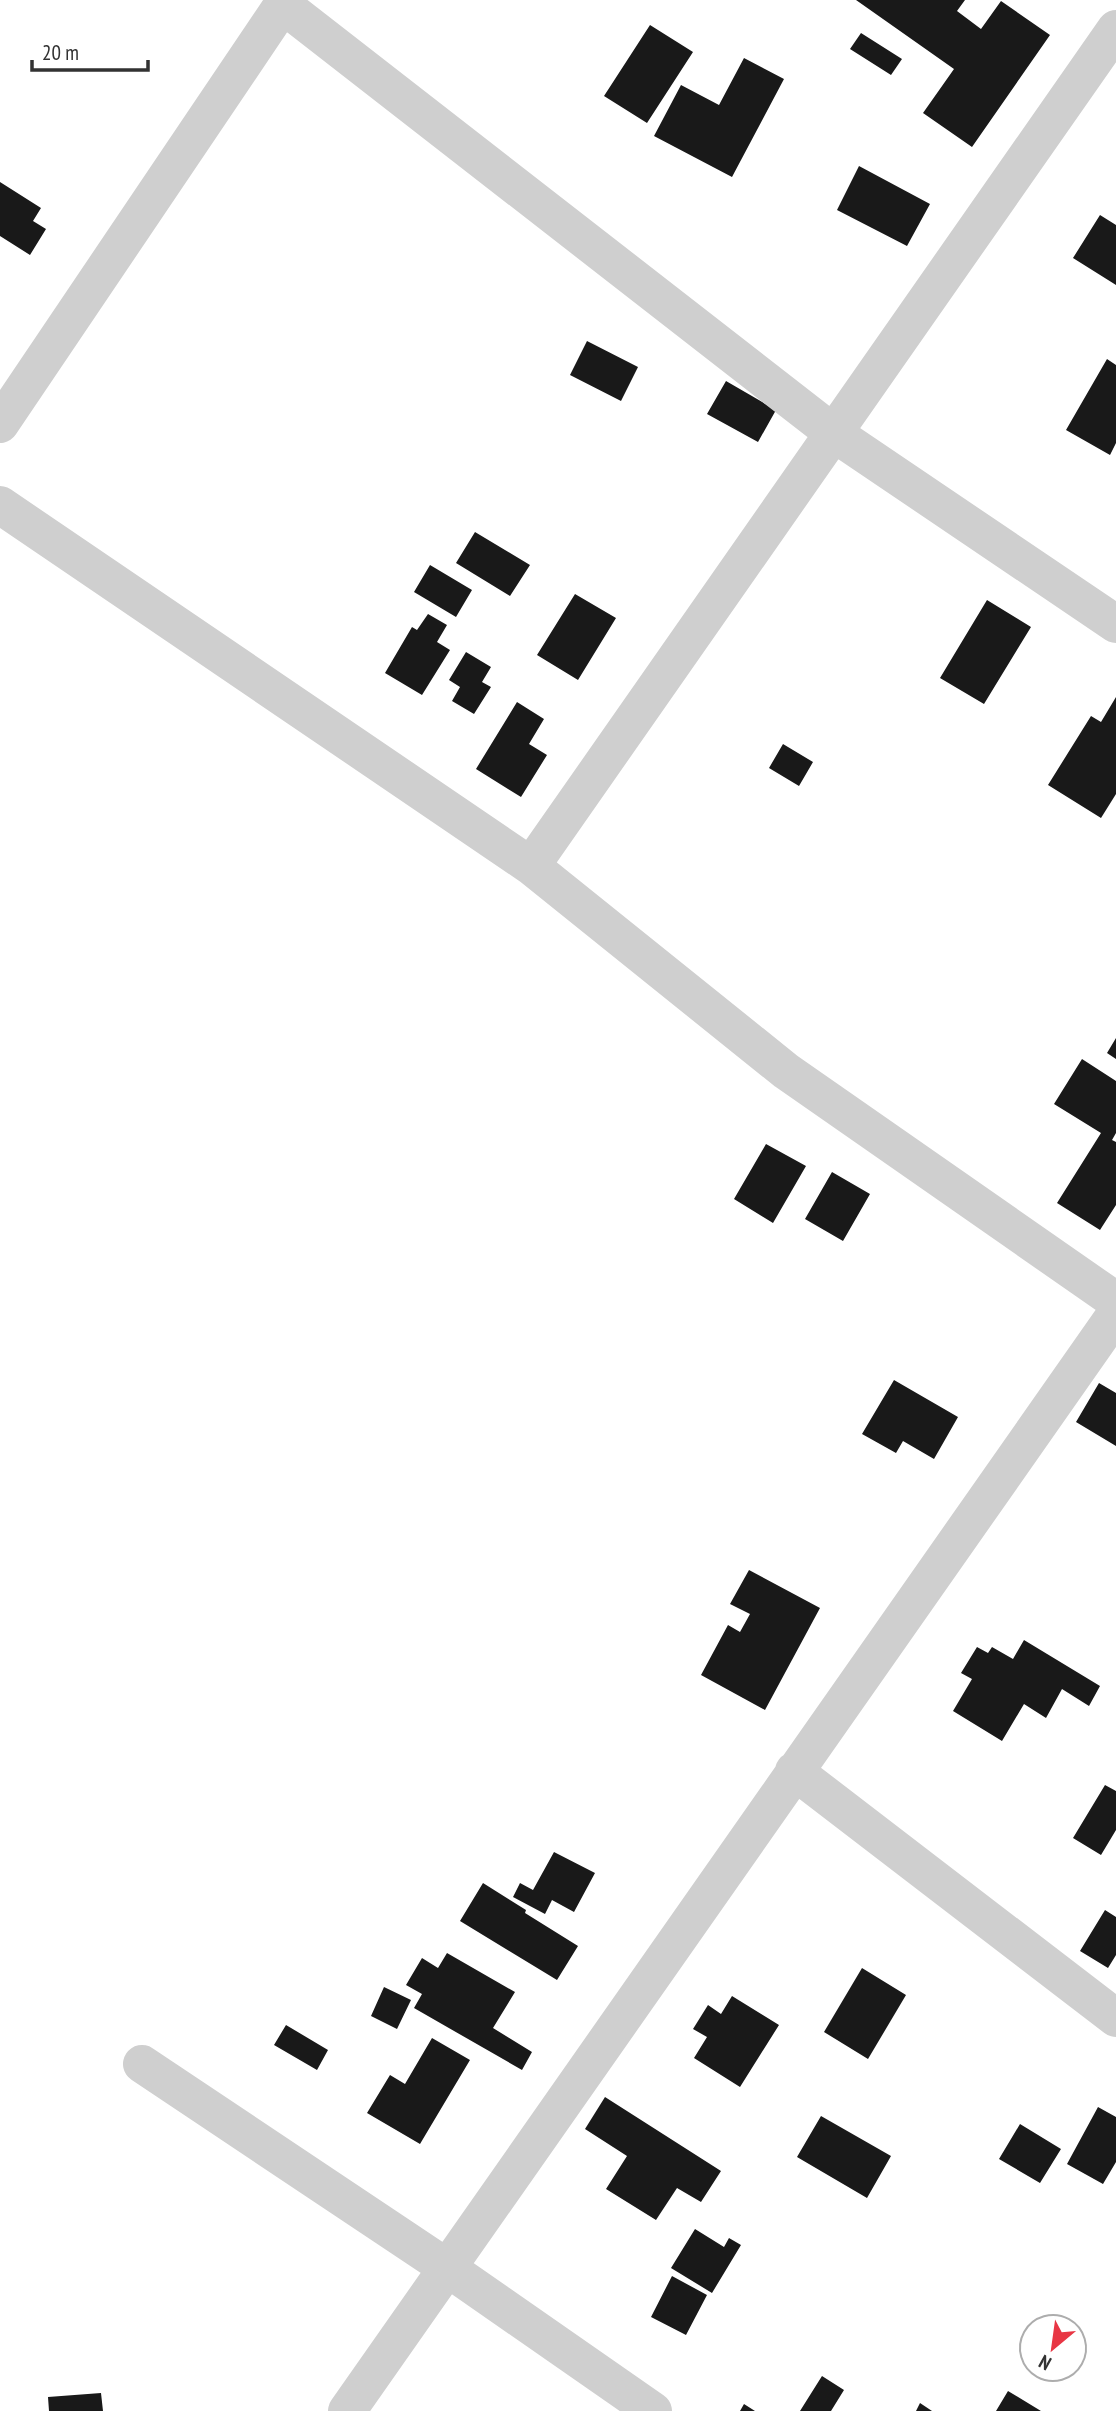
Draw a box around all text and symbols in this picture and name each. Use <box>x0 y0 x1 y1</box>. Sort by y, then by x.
scale bar <box>32 28 147 72</box>
text: 20 m <box>42 39 79 66</box>
north arrow <box>1018 2313 1088 2383</box>
text: N <box>1034 2350 1055 2376</box>

